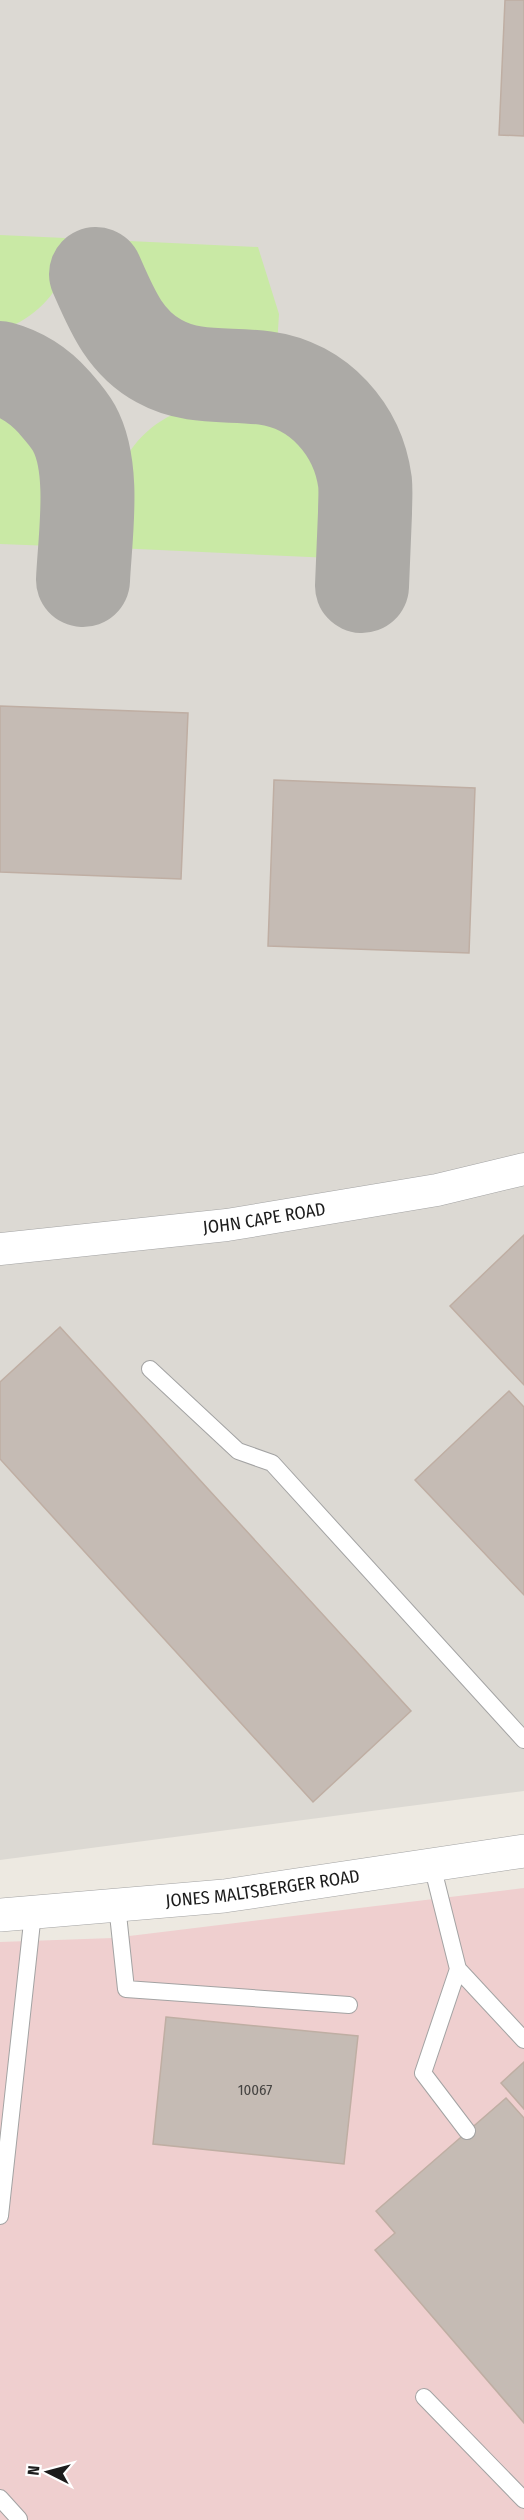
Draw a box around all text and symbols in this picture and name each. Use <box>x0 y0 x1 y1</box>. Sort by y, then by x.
street label: JOHN CAPE ROAD <box>202 1198 327 1238</box>
street label: JONES MALTSBERGER ROAD <box>165 1865 361 1912</box>
house number: 10067 <box>238 2081 272 2099</box>
north arrow <box>18 2442 78 2502</box>
text: N <box>24 2465 44 2476</box>

